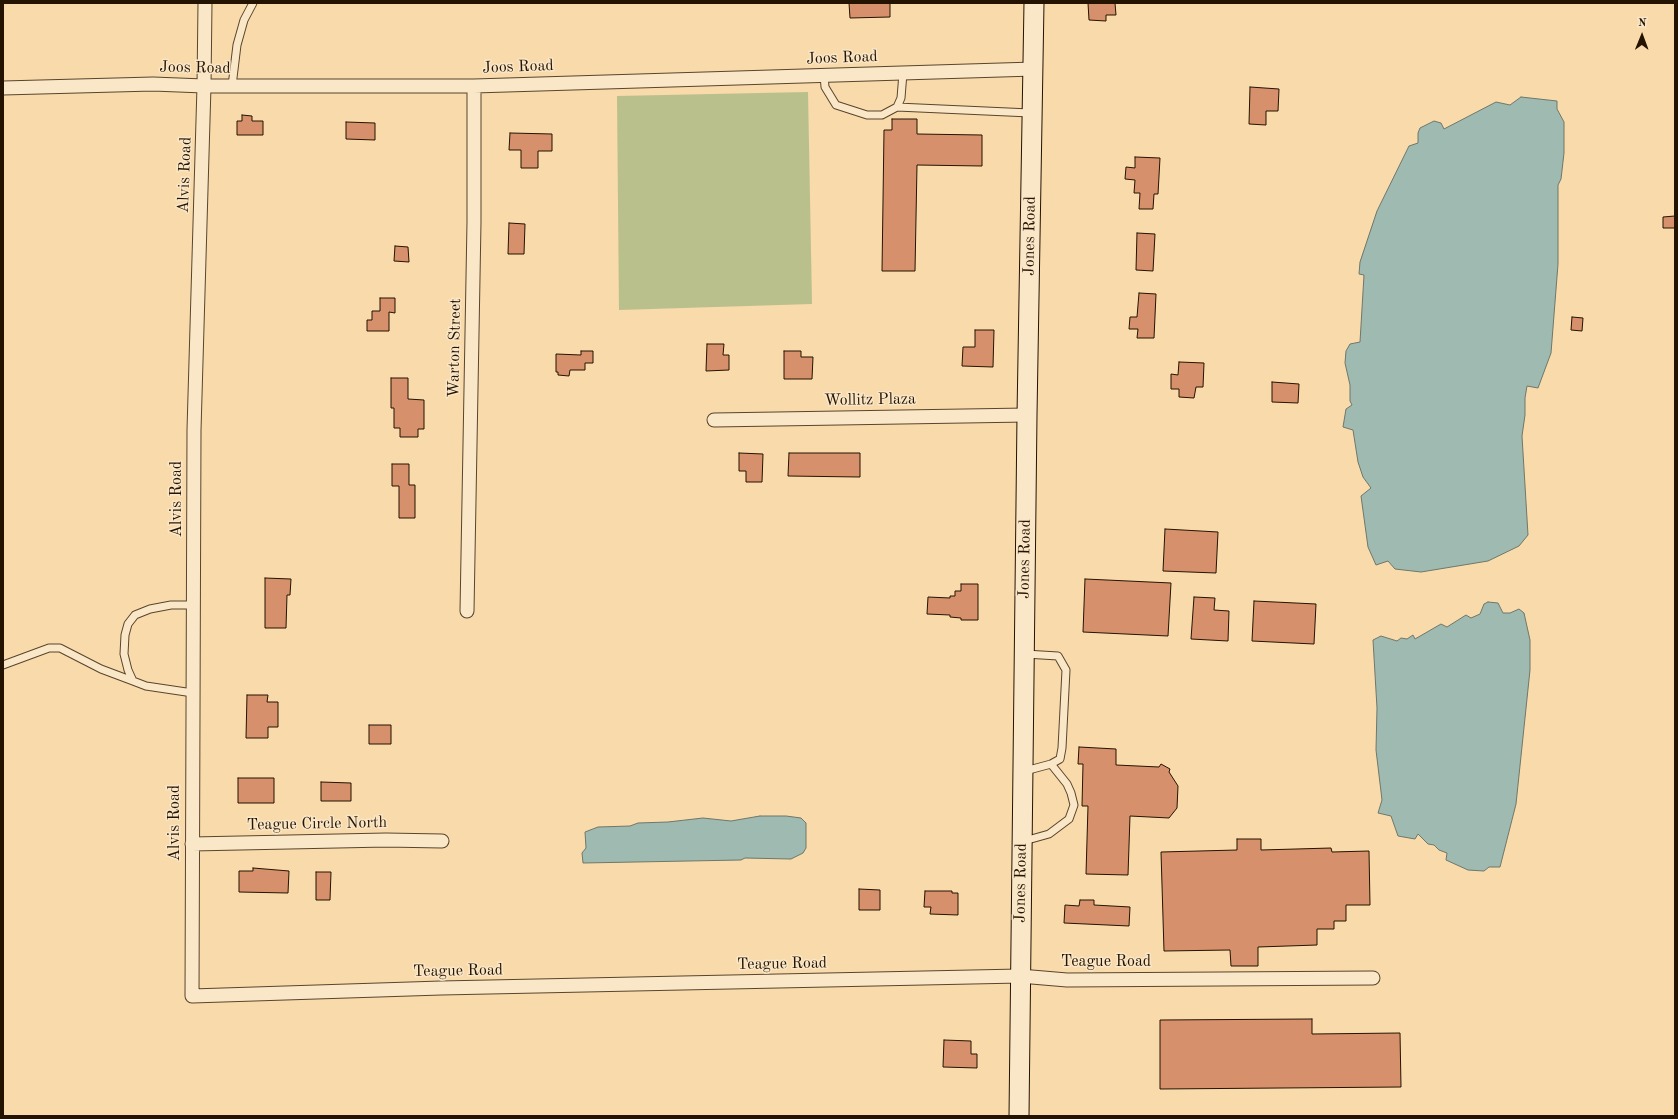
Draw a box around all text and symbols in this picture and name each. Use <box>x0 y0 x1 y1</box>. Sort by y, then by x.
north arrow <box>1622 16 1662 56</box>
text: N <box>1638 18 1647 29</box>
street label: Joos Road <box>806 47 878 69</box>
street label: Joos Road <box>482 56 554 78</box>
street label: Joos Road <box>159 58 231 78</box>
street label: Alvis Road <box>174 136 196 214</box>
street label: Jones Road <box>1020 196 1040 276</box>
street label: Warton Street <box>445 298 465 398</box>
street label: Wollitz Plaza <box>824 390 916 410</box>
street label: Alvis Road <box>167 461 187 537</box>
street label: Jones Road <box>1015 519 1035 599</box>
street label: Alvis Road <box>165 785 185 861</box>
street label: Teague Circle North <box>247 813 387 835</box>
street label: Jones Road <box>1011 843 1031 923</box>
street label: Teague Road <box>1061 952 1151 972</box>
street label: Teague Road <box>737 954 827 974</box>
street label: Teague Road <box>413 961 503 981</box>

